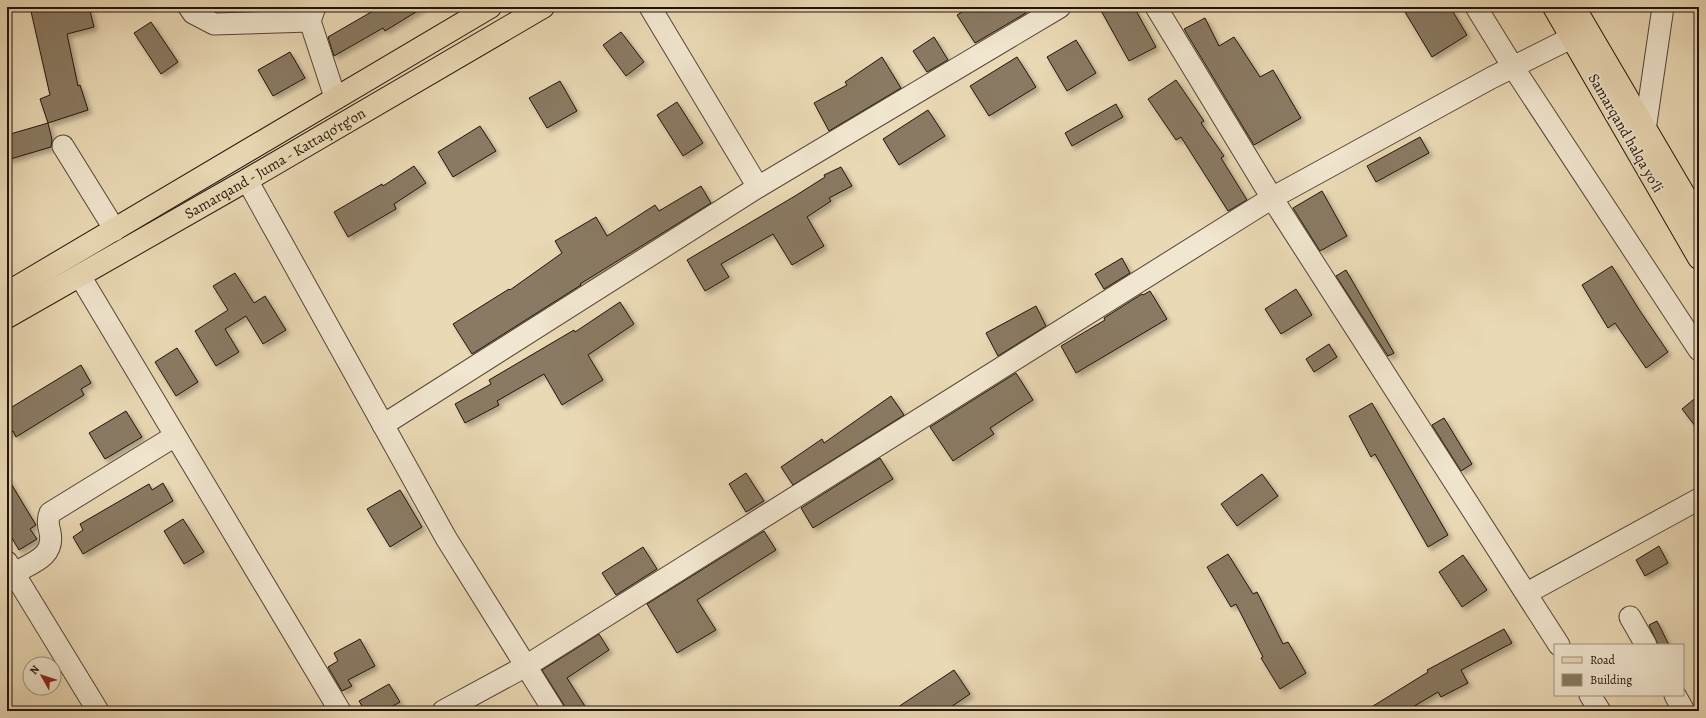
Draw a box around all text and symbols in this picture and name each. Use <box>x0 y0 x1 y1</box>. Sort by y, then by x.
street label: Samarqand halqa yoʻli <box>1584 70 1668 196</box>
street label: Samarqand - Juma - Kattaqo‘rg‘on <box>181 103 369 224</box>
legend <box>1554 644 1684 696</box>
text: Road <box>1590 652 1616 668</box>
north arrow <box>22 656 62 696</box>
text: N <box>26 662 43 678</box>
text: Building <box>1590 672 1632 688</box>

